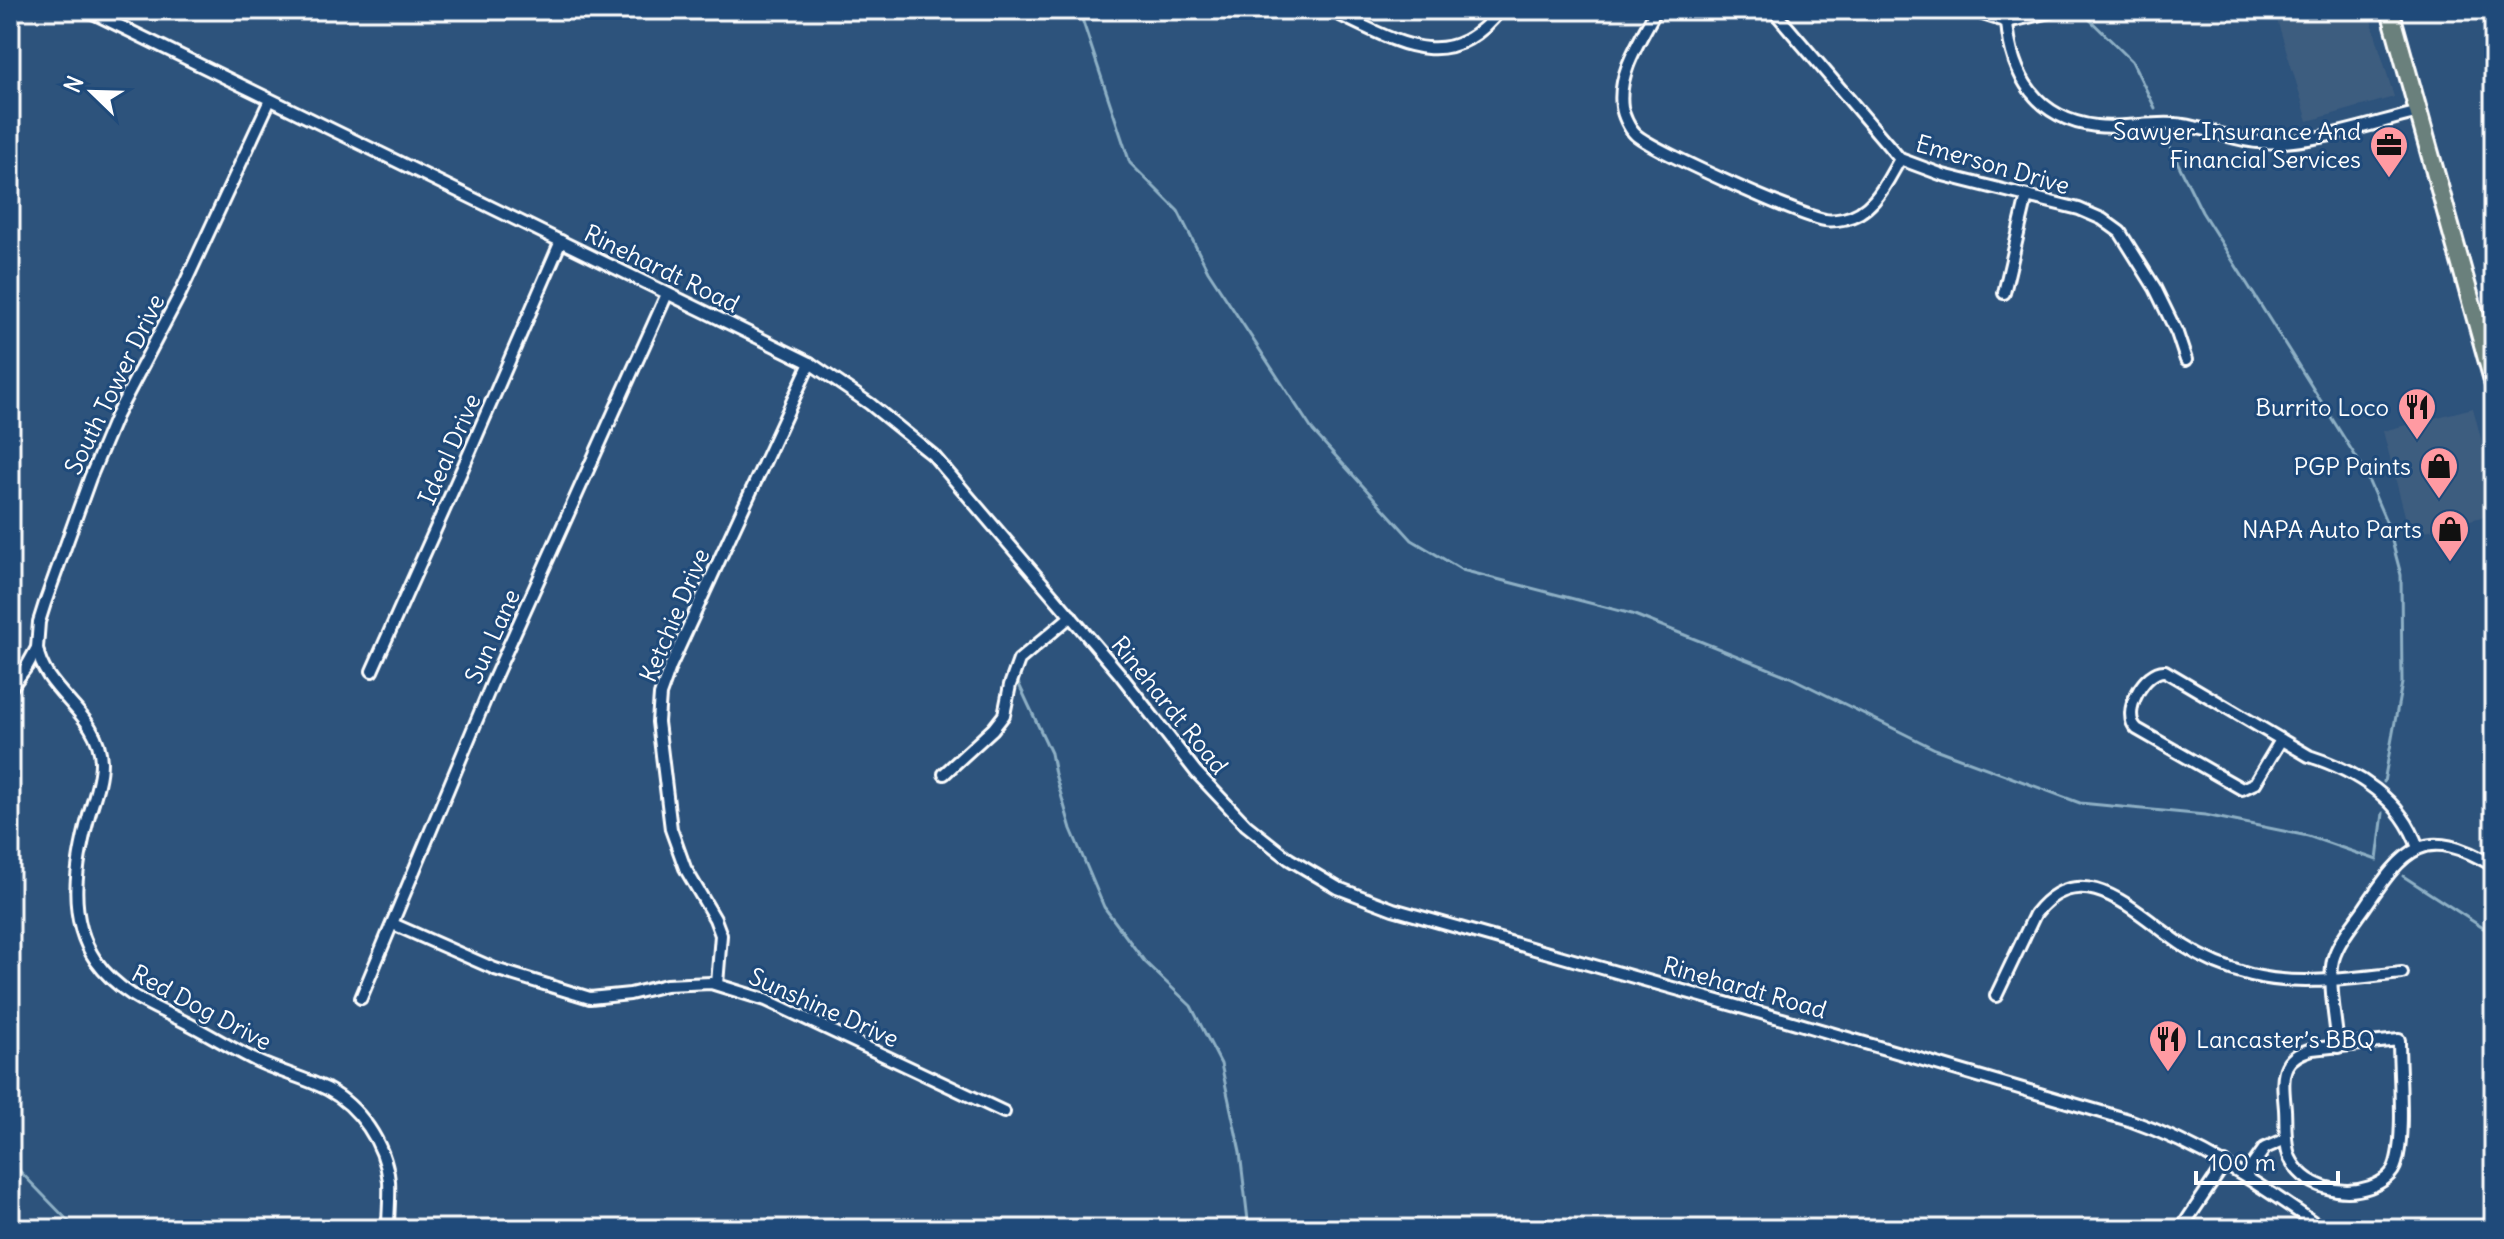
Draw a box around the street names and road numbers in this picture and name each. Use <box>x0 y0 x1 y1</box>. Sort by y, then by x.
street label: Emerson Drive <box>1913 128 2073 200</box>
street label: Rinehardt Road <box>580 218 744 318</box>
street label: South Tower Drive <box>57 289 171 479</box>
street label: Ideal Drive <box>411 389 487 509</box>
street label: Ketchie Drive <box>632 544 716 686</box>
street label: Sun Lane <box>458 584 526 688</box>
street label: Rinehardt Road <box>1105 630 1235 780</box>
street label: Rinehardt Road <box>1660 949 1830 1025</box>
street label: Red Dog Drive <box>127 958 277 1056</box>
street label: Sunshine Drive <box>744 961 904 1053</box>

